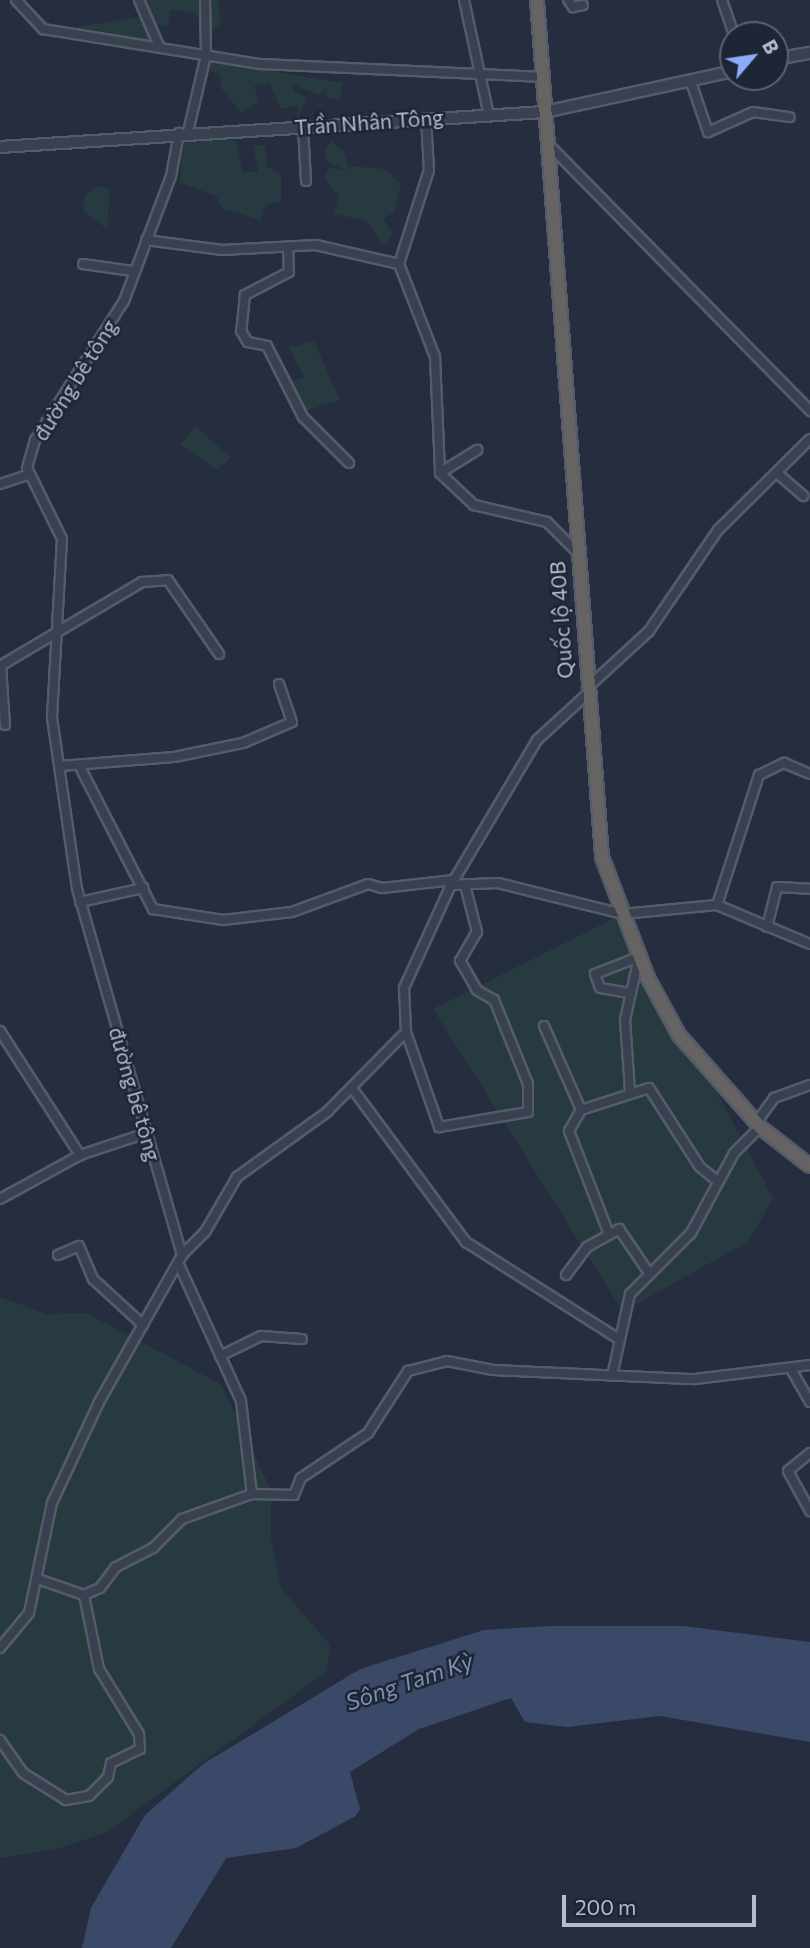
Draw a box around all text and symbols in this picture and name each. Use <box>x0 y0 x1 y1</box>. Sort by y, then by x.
north arrow <box>719 21 789 91</box>
text: B <box>758 35 784 58</box>
street label: Trần Nhân Tông <box>294 104 444 140</box>
street label: đường bê tông <box>28 315 122 445</box>
street label: Quốc lộ 40B <box>544 560 578 680</box>
street label: đường bê tông <box>104 1024 166 1164</box>
water label: Sông Tam Kỳ <box>342 1646 476 1716</box>
scale bar <box>565 1882 759 1926</box>
text: 200 m <box>575 1894 636 1919</box>

